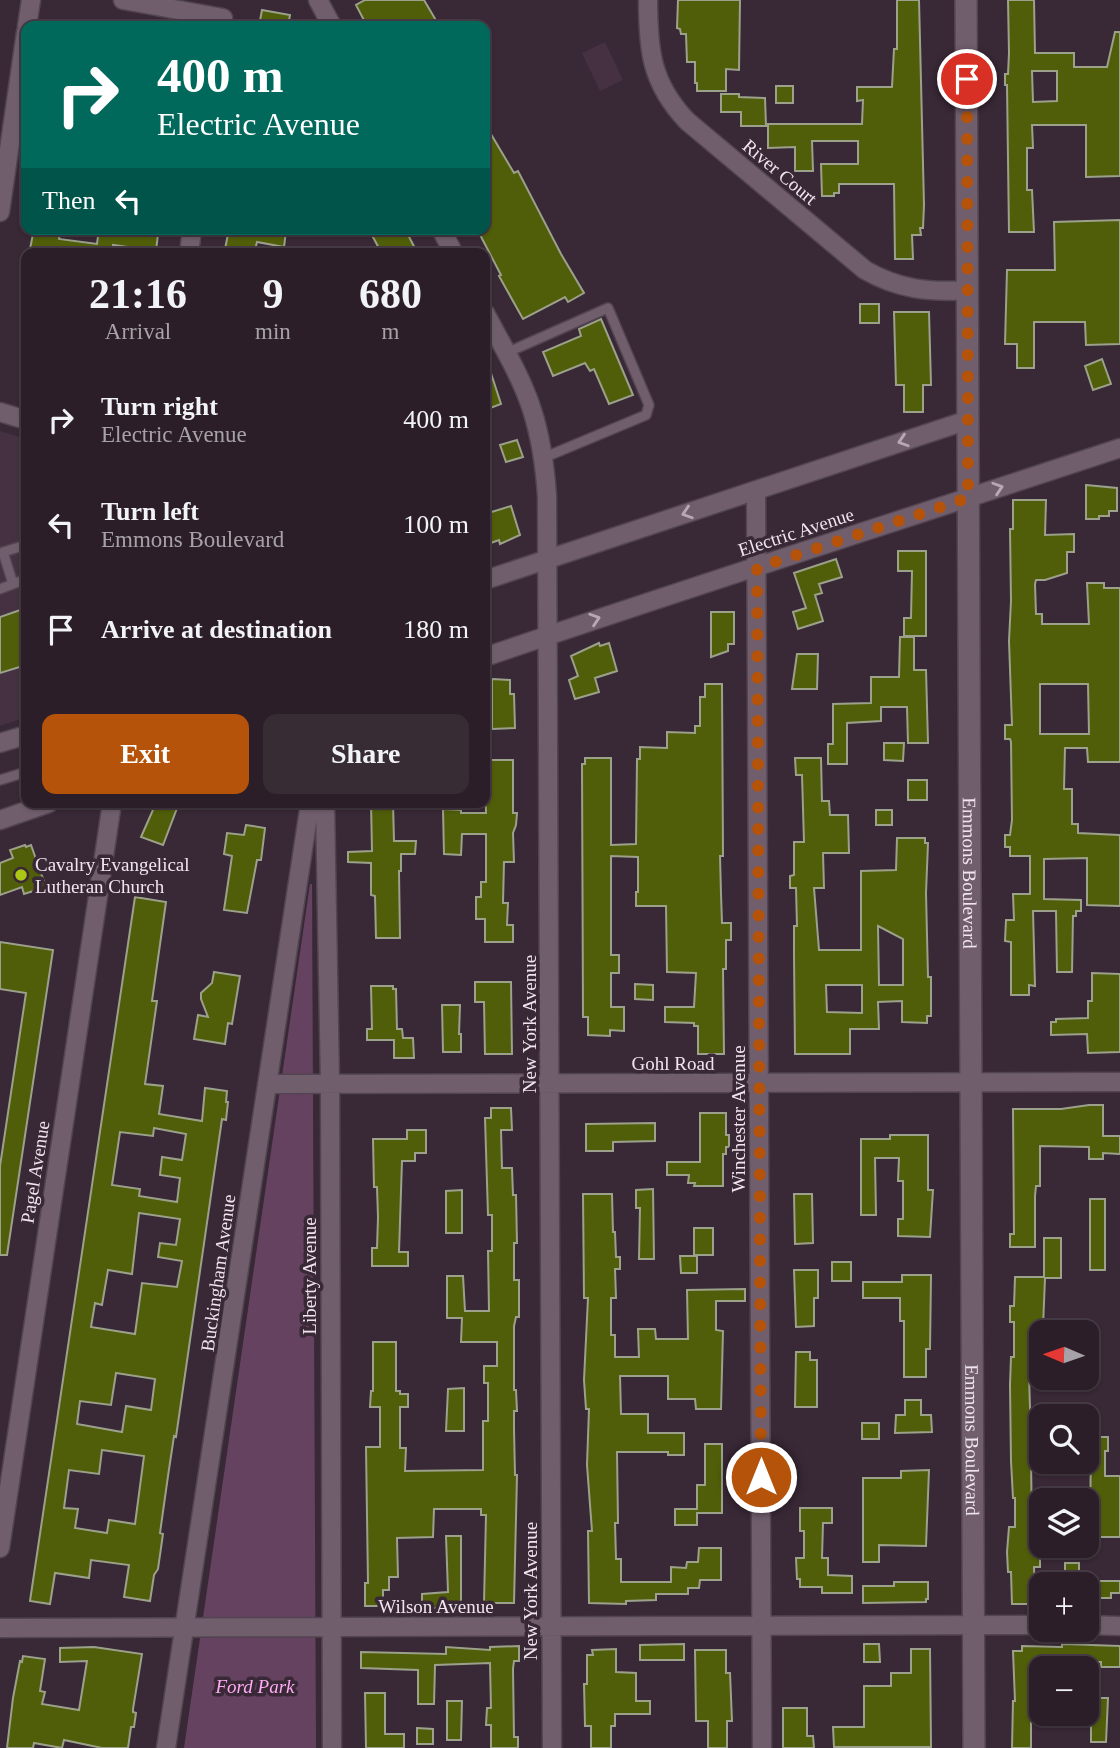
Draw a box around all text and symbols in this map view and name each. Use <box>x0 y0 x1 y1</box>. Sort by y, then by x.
text: 400 m <box>157 48 284 103</box>
icon: right <box>42 49 133 140</box>
pin <box>937 49 997 109</box>
icon: arrive <box>948 60 986 98</box>
text: Electric Avenue <box>157 106 360 142</box>
street label: River Court <box>739 135 822 210</box>
icon: left <box>109 182 147 220</box>
text: Then <box>42 186 95 215</box>
text: 21:16 <box>89 271 187 317</box>
text: 9 <box>262 271 283 317</box>
text: 680 <box>359 271 422 317</box>
text: Arrival <box>105 319 171 344</box>
text: min <box>255 319 291 344</box>
text: m <box>381 319 399 344</box>
text: Turn right <box>101 392 218 421</box>
icon: right <box>42 401 80 439</box>
text: 400 m <box>403 405 469 434</box>
text: Electric Avenue <box>101 422 247 447</box>
one-way arrow <box>898 433 910 448</box>
one-way arrow <box>992 482 1004 497</box>
text: Turn left <box>101 497 199 526</box>
street label: Electric Avenue <box>735 503 857 561</box>
one-way arrow <box>682 505 694 519</box>
icon: left <box>42 506 80 544</box>
text: 100 m <box>403 510 469 539</box>
text: Emmons Boulevard <box>101 527 284 552</box>
icon: arrive <box>42 611 80 649</box>
one-way arrow <box>589 612 601 627</box>
text: Arrive at destination <box>101 615 332 644</box>
text: 180 m <box>403 615 469 644</box>
button: Exit <box>42 714 249 794</box>
button: Share <box>263 714 469 794</box>
street label: Emmons Boulevard <box>959 797 981 949</box>
place label: Cavalry Evangelical Lutheran Church <box>35 854 190 897</box>
marker: Cavalry Evangelical Lutheran Church <box>13 867 29 883</box>
street label: New York Avenue <box>519 955 540 1093</box>
street label: Winchester Avenue <box>728 1045 749 1193</box>
street label: Gohl Road <box>632 1053 715 1074</box>
street label: Pagel Avenue <box>17 1119 53 1225</box>
street label: Buckingham Avenue <box>197 1193 239 1353</box>
street label: Liberty Avenue <box>299 1217 320 1335</box>
north arrow <box>1029 1320 1099 1390</box>
map controls <box>1029 1320 1099 1726</box>
street label: Emmons Boulevard <box>962 1364 983 1516</box>
button: search <box>1029 1404 1099 1474</box>
position arrow <box>724 1440 798 1514</box>
button: layers <box>1029 1488 1099 1558</box>
street label: New York Avenue <box>520 1522 541 1660</box>
button: + <box>1029 1572 1099 1642</box>
street label: Wilson Avenue <box>378 1596 494 1617</box>
button: − <box>1029 1656 1099 1726</box>
park label: Ford Park <box>215 1676 295 1697</box>

